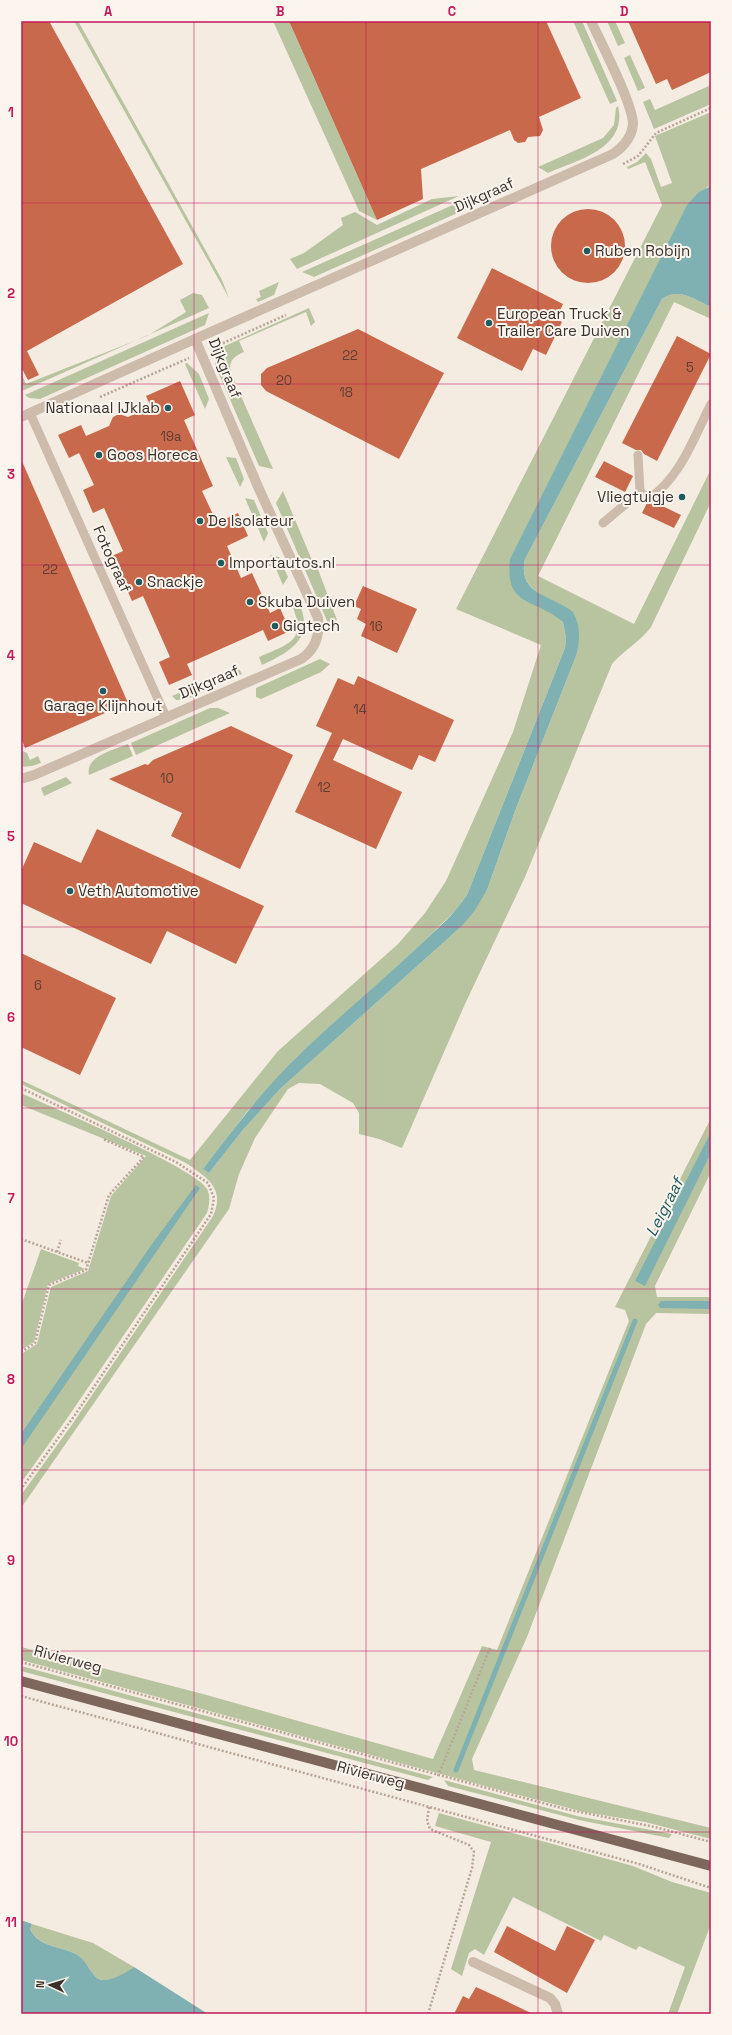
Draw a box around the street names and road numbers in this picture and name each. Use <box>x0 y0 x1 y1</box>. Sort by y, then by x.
street label: Dijkgraaf <box>451 173 517 216</box>
street label: Dijkgraaf <box>205 335 246 401</box>
street label: Fotograaf <box>89 522 136 596</box>
street label: Dijkgraaf <box>176 660 242 703</box>
street label: Rivierweg <box>32 1640 104 1677</box>
street label: Rivierweg <box>335 1756 407 1793</box>

